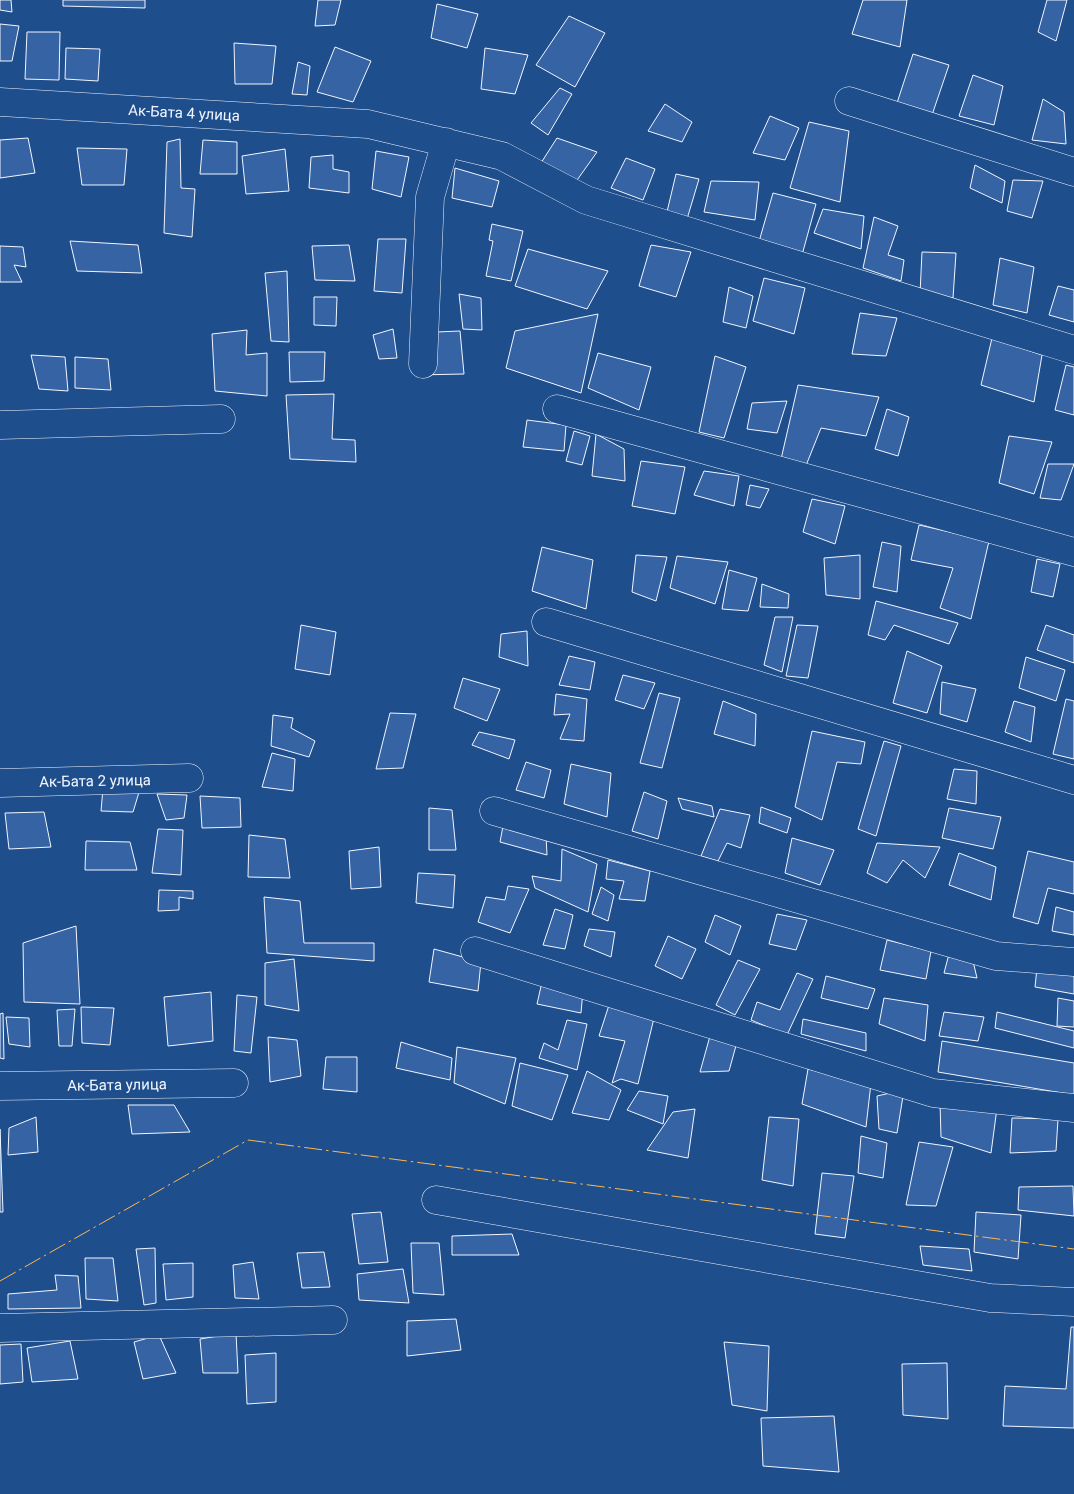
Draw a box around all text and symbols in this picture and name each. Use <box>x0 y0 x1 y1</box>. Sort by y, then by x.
street label: Ак-Бата 4 улица <box>128 101 240 125</box>
street label: Ак-Бата 2 улица <box>39 771 151 791</box>
street label: Ак-Бата улица <box>67 1075 167 1095</box>

